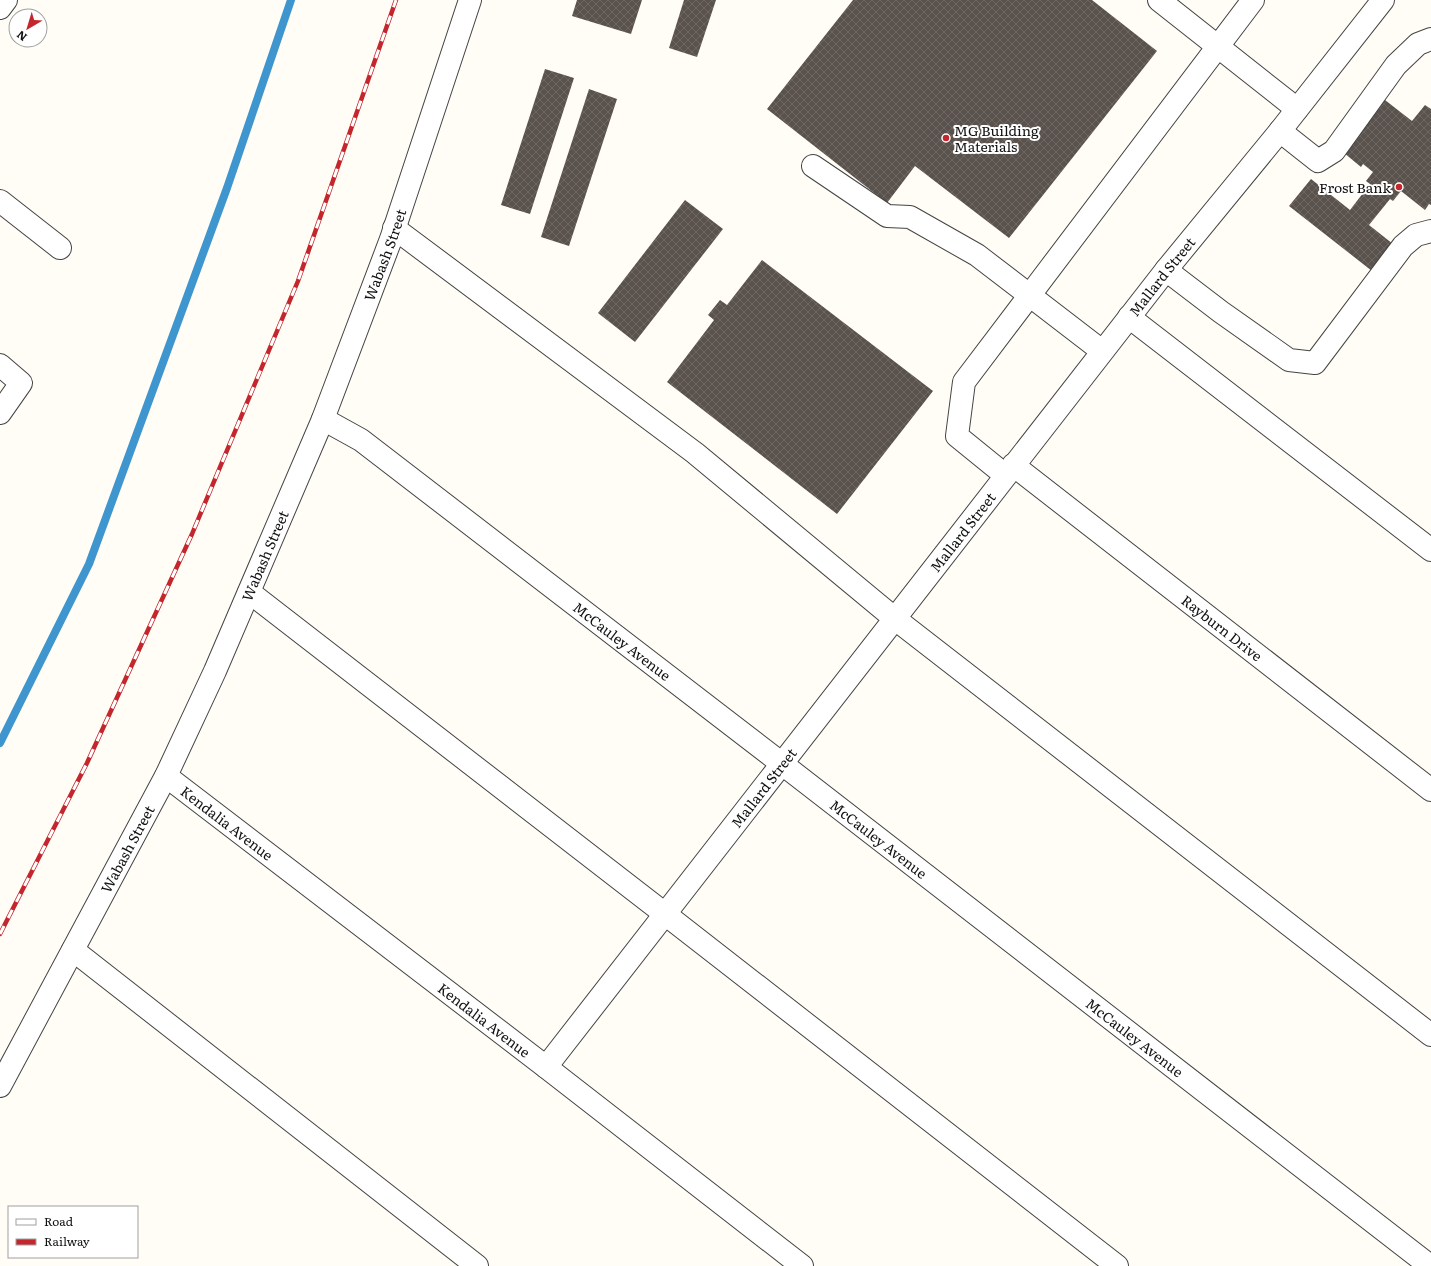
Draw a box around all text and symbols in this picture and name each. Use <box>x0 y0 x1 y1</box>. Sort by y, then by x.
north arrow <box>8 8 48 48</box>
text: N <box>13 28 30 46</box>
place label: MG Building Materials <box>954 120 1039 156</box>
marker: MG Building Materials <box>941 133 951 143</box>
place label: Frost Bank <box>1319 177 1391 197</box>
marker: Frost Bank <box>1394 182 1404 192</box>
street label: Wabash Street <box>359 206 410 304</box>
street label: Mallard Street <box>1124 232 1199 320</box>
street label: Mallard Street <box>925 488 1000 576</box>
street label: Wabash Street <box>236 507 293 604</box>
street label: Rayburn Drive <box>1178 590 1267 665</box>
street label: McCauley Avenue <box>569 597 675 685</box>
street label: Mallard Street <box>726 743 801 832</box>
street label: Kendalia Avenue <box>177 781 278 865</box>
street label: McCauley Avenue <box>826 795 932 883</box>
street label: Wabash Street <box>95 801 159 896</box>
street label: Kendalia Avenue <box>434 978 535 1062</box>
street label: McCauley Avenue <box>1082 993 1188 1081</box>
legend <box>8 1206 138 1258</box>
text: Road <box>44 1212 74 1230</box>
text: Railway <box>44 1232 90 1250</box>

